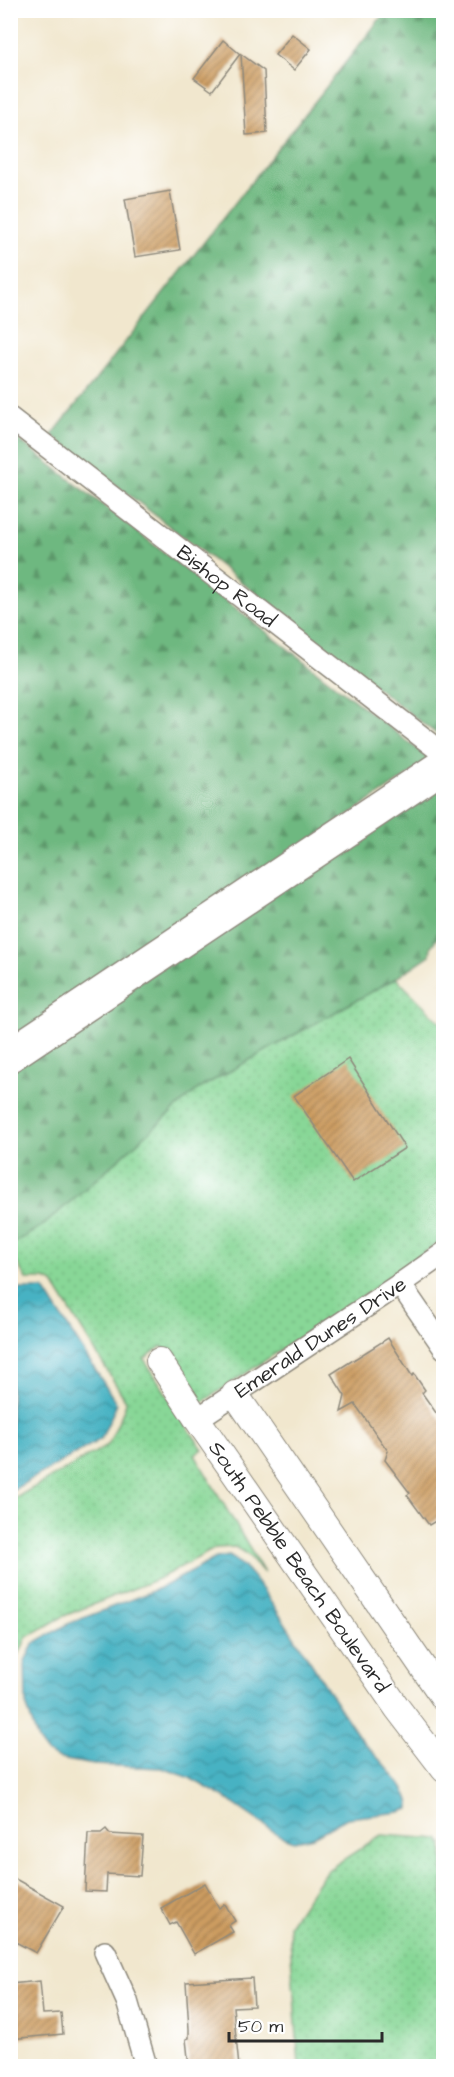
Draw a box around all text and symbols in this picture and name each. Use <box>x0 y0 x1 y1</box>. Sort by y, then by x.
street label: Bishop Road <box>170 538 283 634</box>
street label: Emerald Dunes Drive <box>229 1270 412 1405</box>
street label: South Pebble Beach Boulevard <box>202 1435 396 1699</box>
scale bar <box>229 2005 382 2043</box>
text: 50 m <box>238 2014 283 2039</box>

